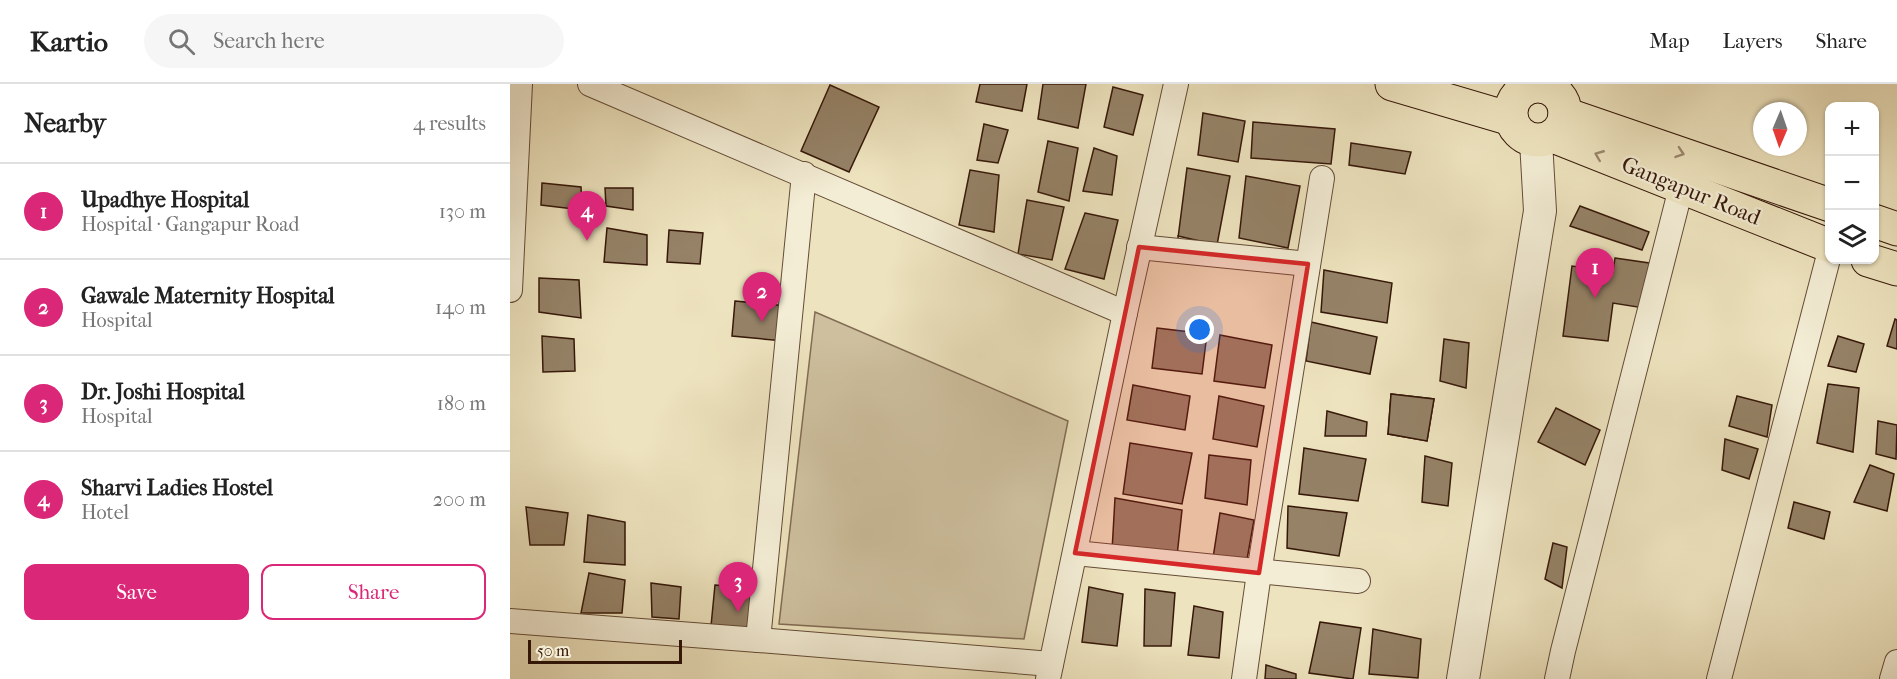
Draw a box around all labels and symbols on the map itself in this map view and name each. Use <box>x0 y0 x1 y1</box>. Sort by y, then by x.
north arrow <box>1753 102 1807 156</box>
one-way arrow <box>1674 146 1685 159</box>
one-way arrow <box>1595 150 1606 162</box>
street label: Gangapur Road <box>1618 151 1765 231</box>
pin: 4 <box>568 192 607 241</box>
pin: 1 <box>1576 248 1614 298</box>
pin: 2 <box>742 272 782 322</box>
your location <box>1185 315 1214 344</box>
pin: 3 <box>718 562 758 612</box>
scale bar <box>528 637 682 664</box>

